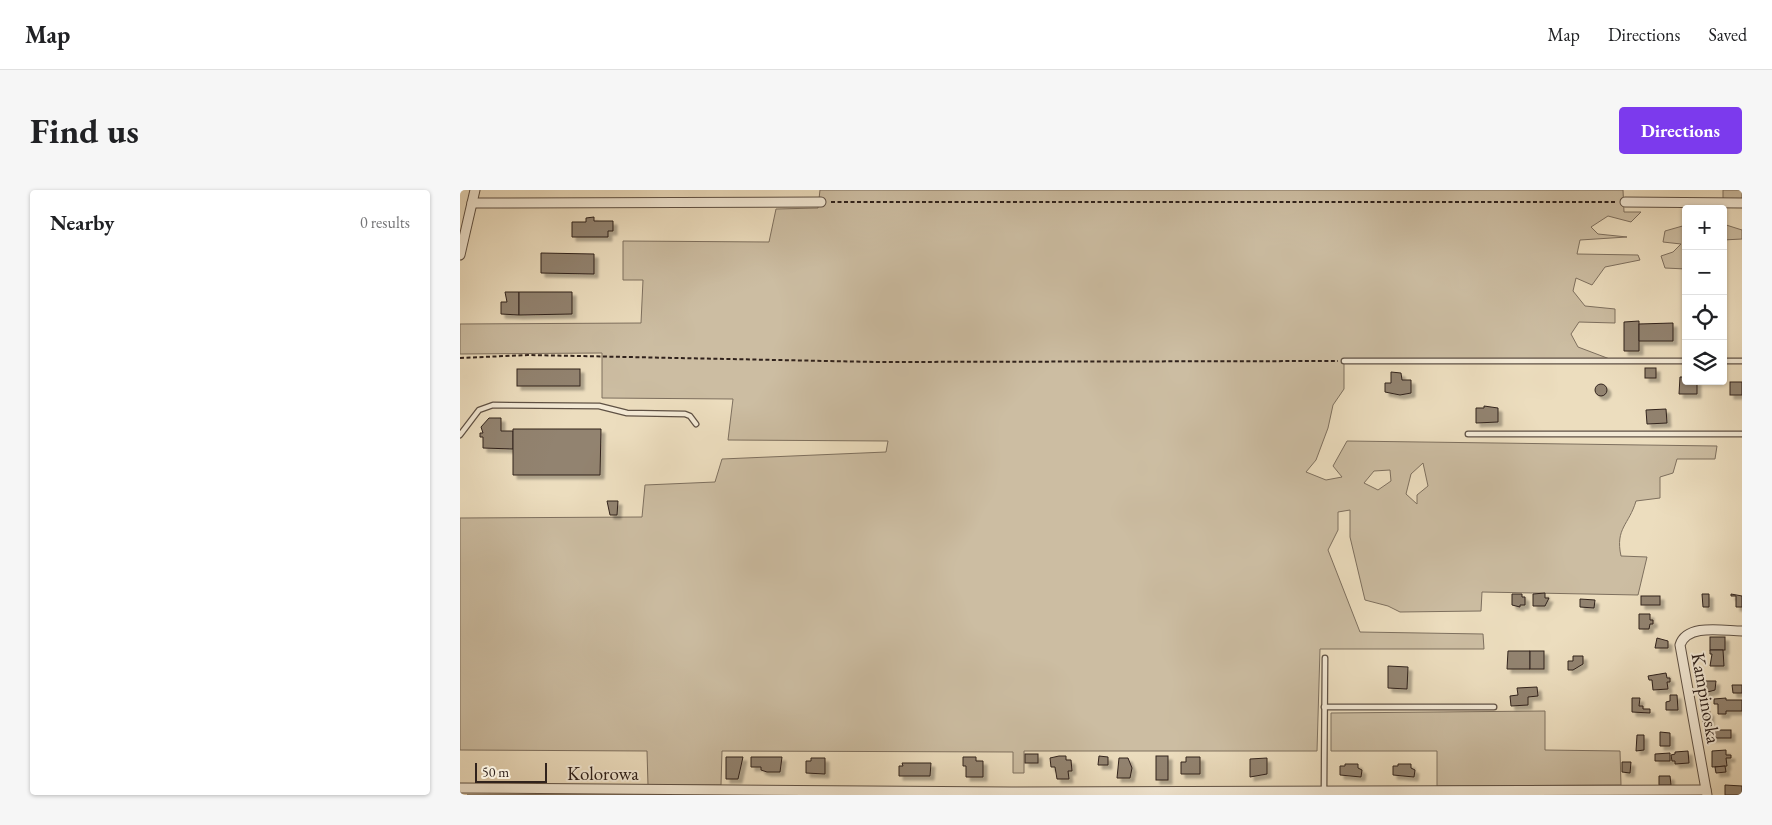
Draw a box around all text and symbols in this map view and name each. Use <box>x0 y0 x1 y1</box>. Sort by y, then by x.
text: Map <box>25 19 70 50</box>
text: Map <box>1548 23 1580 46</box>
text: Directions <box>1608 23 1680 46</box>
text: Saved <box>1708 23 1747 46</box>
button: Directions <box>1619 107 1742 154</box>
text: Find us <box>30 108 139 153</box>
map controls <box>1682 205 1727 385</box>
button: + <box>1682 205 1727 250</box>
text: Nearby <box>50 209 114 236</box>
text: 0 results <box>360 212 410 233</box>
button: − <box>1682 250 1727 295</box>
button: locate <box>1682 295 1727 340</box>
button: layers <box>1682 340 1727 385</box>
street label: Kampinoska <box>1686 651 1726 746</box>
scale bar <box>475 760 548 783</box>
street label: Kolorowa <box>567 761 639 786</box>
text: 50 m <box>482 763 509 781</box>

